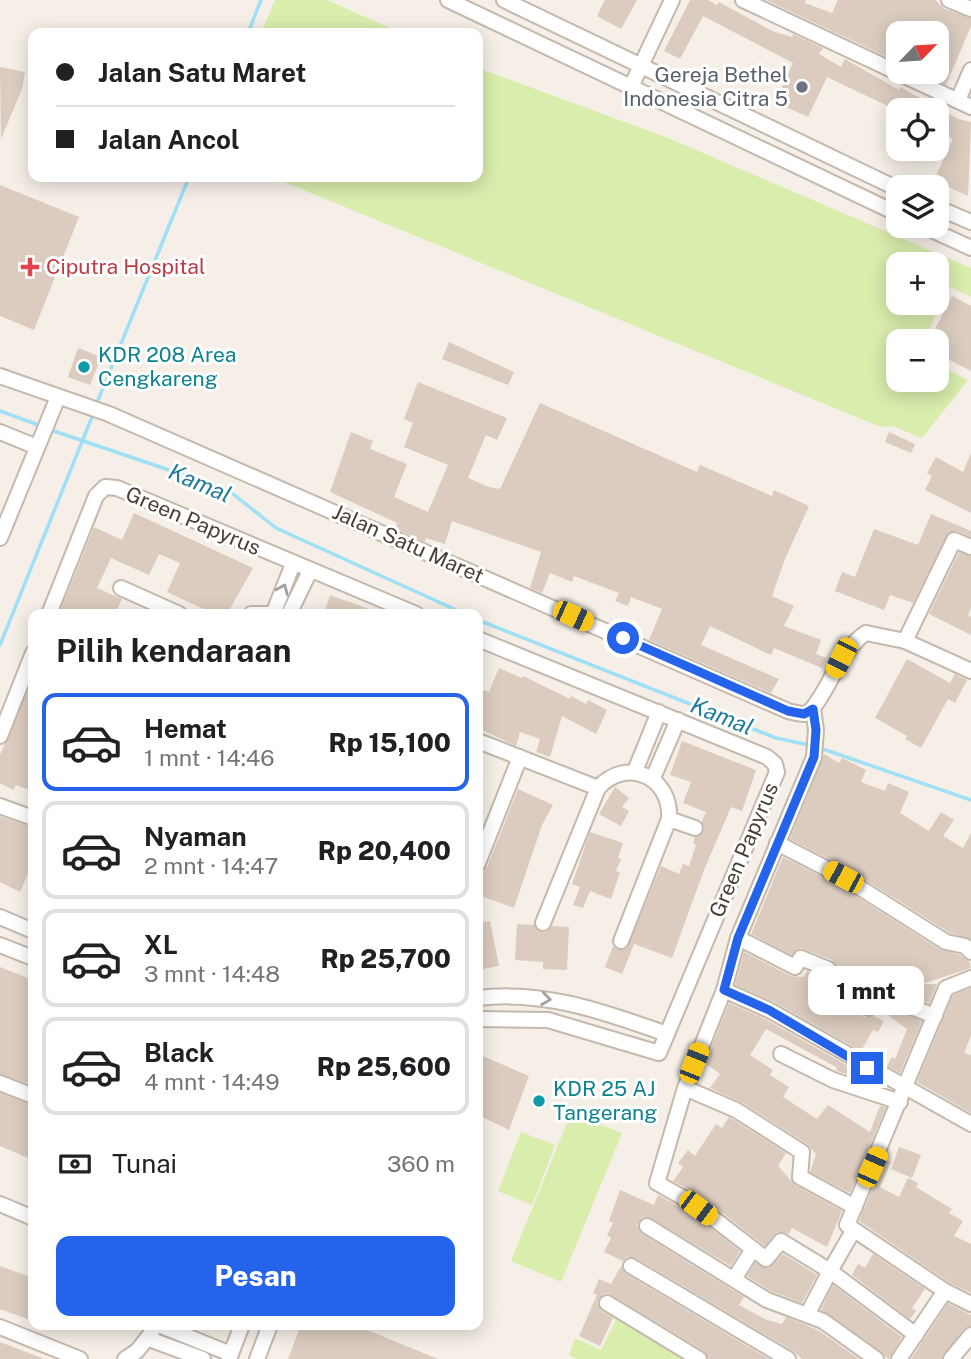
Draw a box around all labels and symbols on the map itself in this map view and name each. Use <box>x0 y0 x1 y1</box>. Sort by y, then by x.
north arrow <box>886 21 948 84</box>
place label: Gereja Bethel Indonesia Citra 5 <box>623 62 788 111</box>
marker: Gereja Bethel Indonesia Citra 5 <box>794 79 810 95</box>
place label: Ciputra Hospital <box>46 254 205 279</box>
marker: Ciputra Hospital <box>20 257 40 277</box>
place label: KDR 208 Area Cengkareng <box>98 342 236 391</box>
marker: KDR 208 Area Cengkareng <box>76 359 92 375</box>
water label: Kamal <box>165 457 236 508</box>
street label: Green Papyrus <box>122 481 264 560</box>
street label: Jalan Satu Maret <box>329 499 488 588</box>
one-way arrow <box>275 584 289 596</box>
car <box>550 598 597 634</box>
route start <box>607 622 639 654</box>
car <box>823 635 860 681</box>
water label: Kamal <box>687 691 758 740</box>
street label: Green Papyrus <box>704 779 783 921</box>
car <box>820 858 867 896</box>
callout: 1 mnt <box>809 967 925 1016</box>
one-way arrow <box>540 991 552 1006</box>
car <box>677 1040 712 1086</box>
route end <box>851 1052 883 1084</box>
place label: KDR 25 AJ Tangerang <box>553 1076 657 1125</box>
marker: KDR 25 AJ Tangerang <box>531 1093 547 1109</box>
car <box>854 1144 891 1190</box>
car <box>675 1187 722 1229</box>

